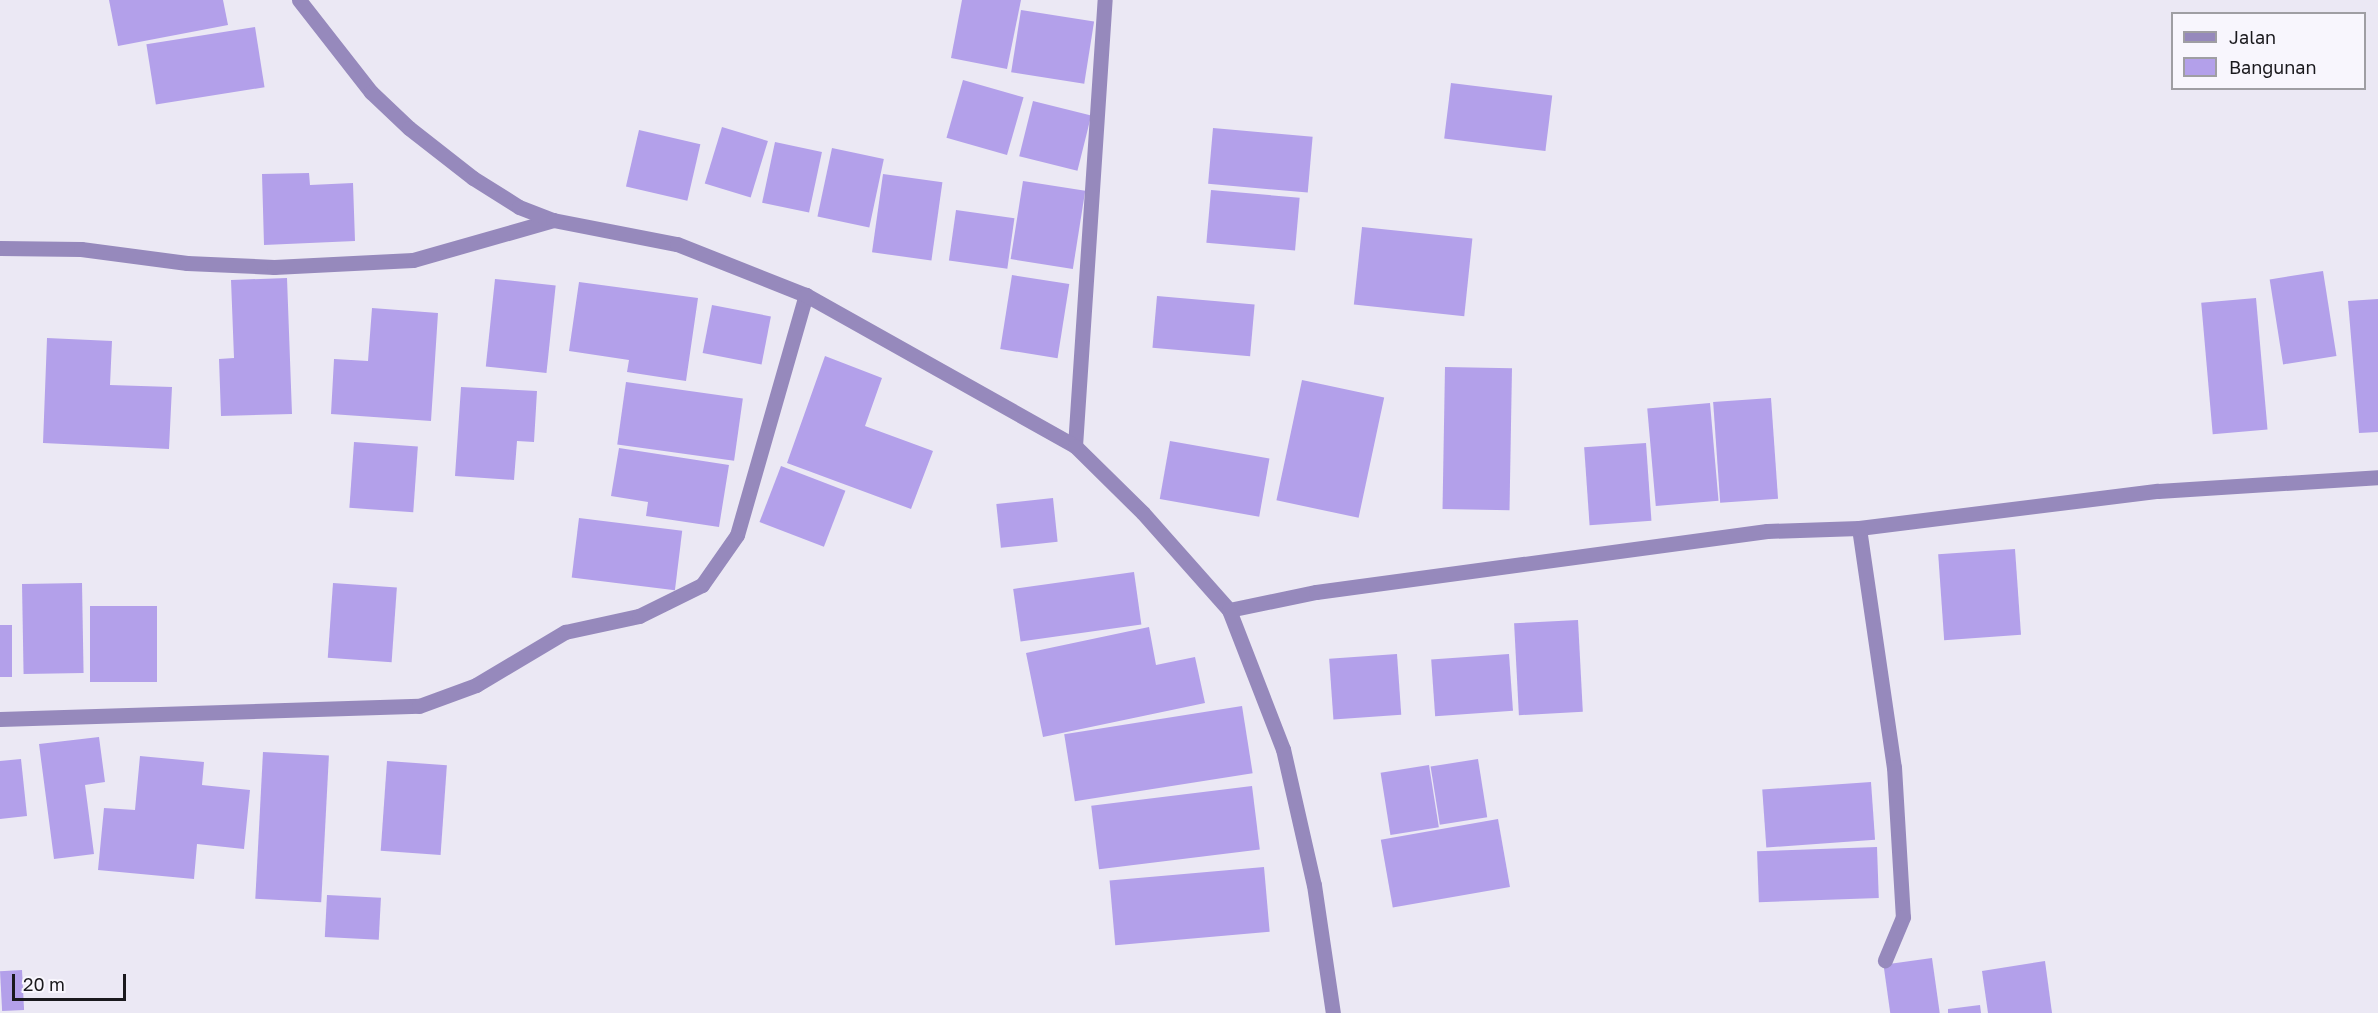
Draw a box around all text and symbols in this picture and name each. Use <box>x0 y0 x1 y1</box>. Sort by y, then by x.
legend <box>2171 12 2366 90</box>
text: Jalan <box>2229 26 2276 48</box>
text: Bangunan <box>2229 56 2317 78</box>
scale bar <box>15 962 129 1000</box>
text: 20 m <box>23 973 65 995</box>

